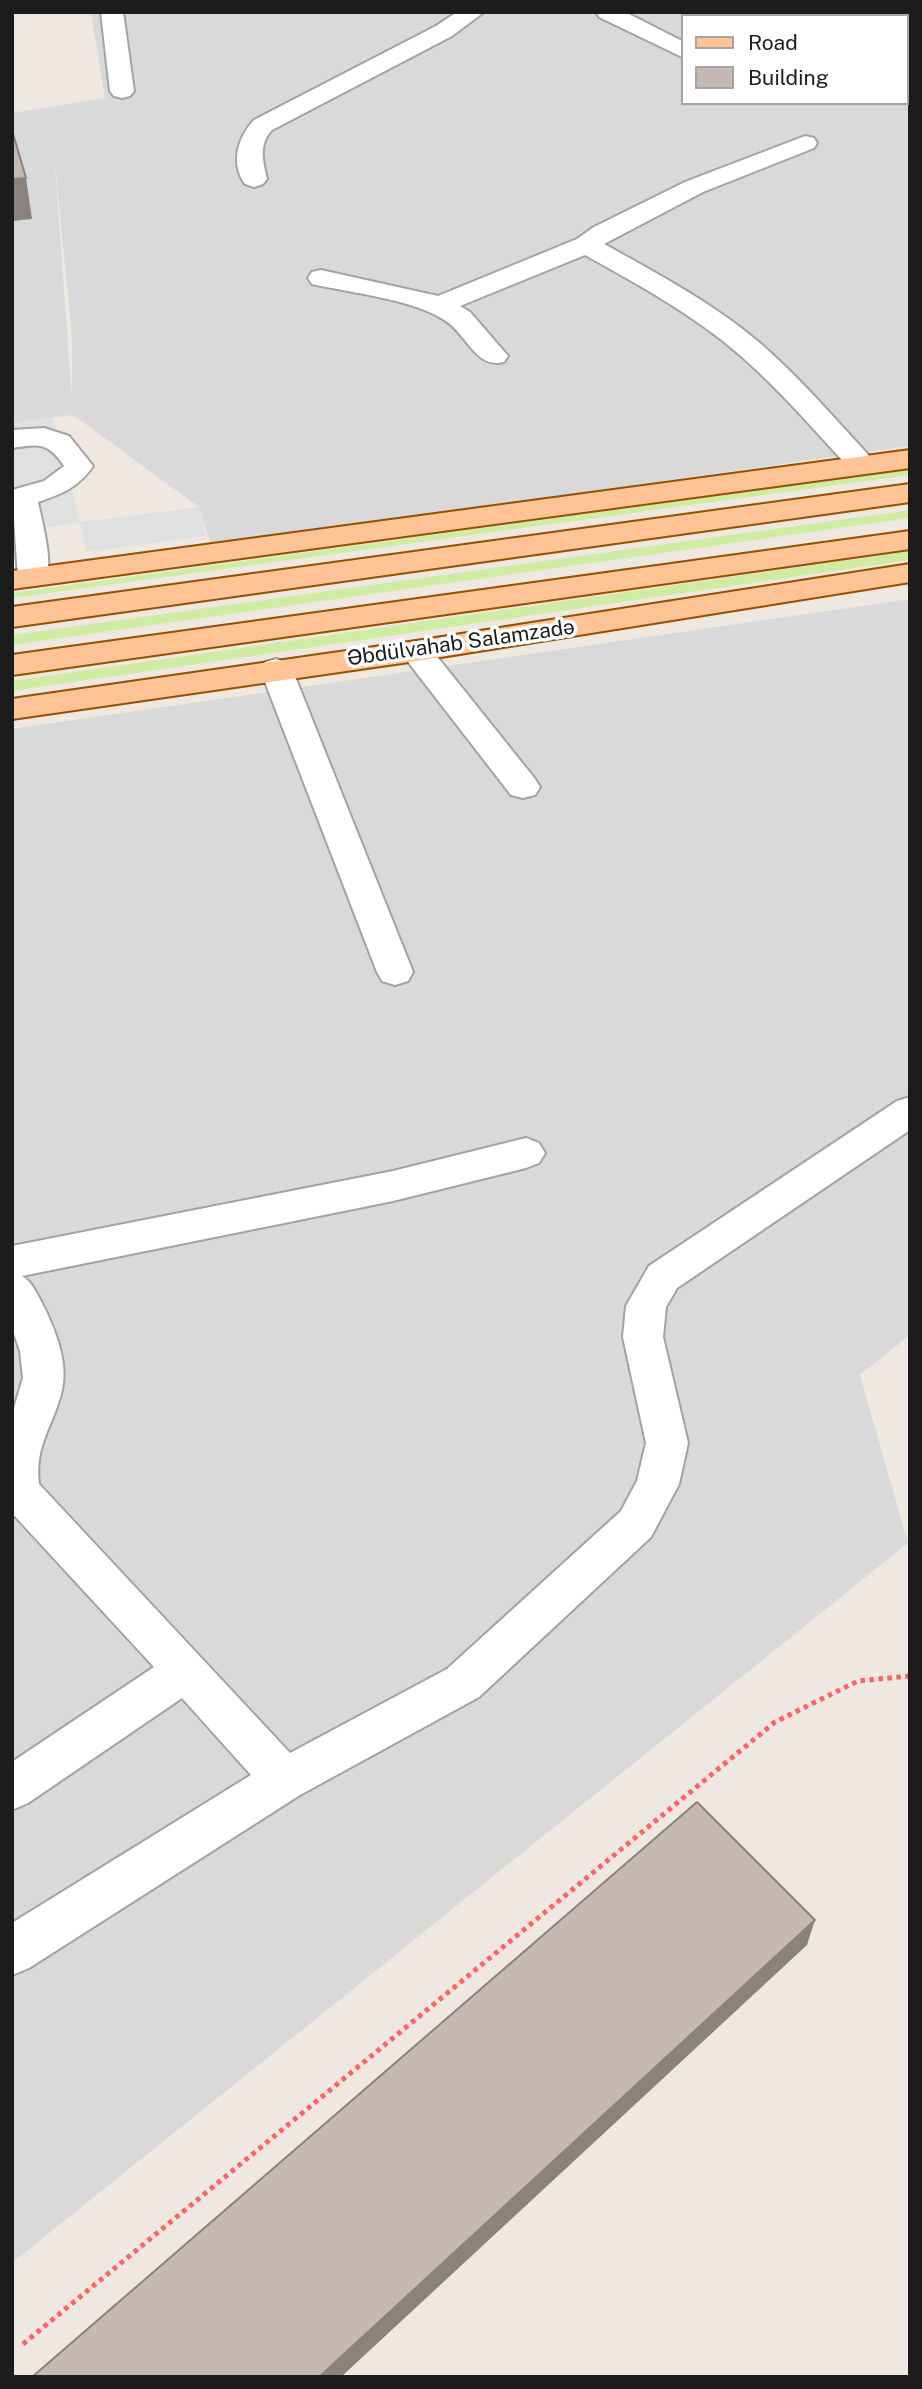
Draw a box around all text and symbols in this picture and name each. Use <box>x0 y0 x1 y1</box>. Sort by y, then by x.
legend <box>680 14 908 105</box>
text: Road <box>748 30 798 55</box>
text: Building <box>748 65 829 90</box>
street label: Əbdülvahab Salamzadə <box>346 615 576 671</box>

